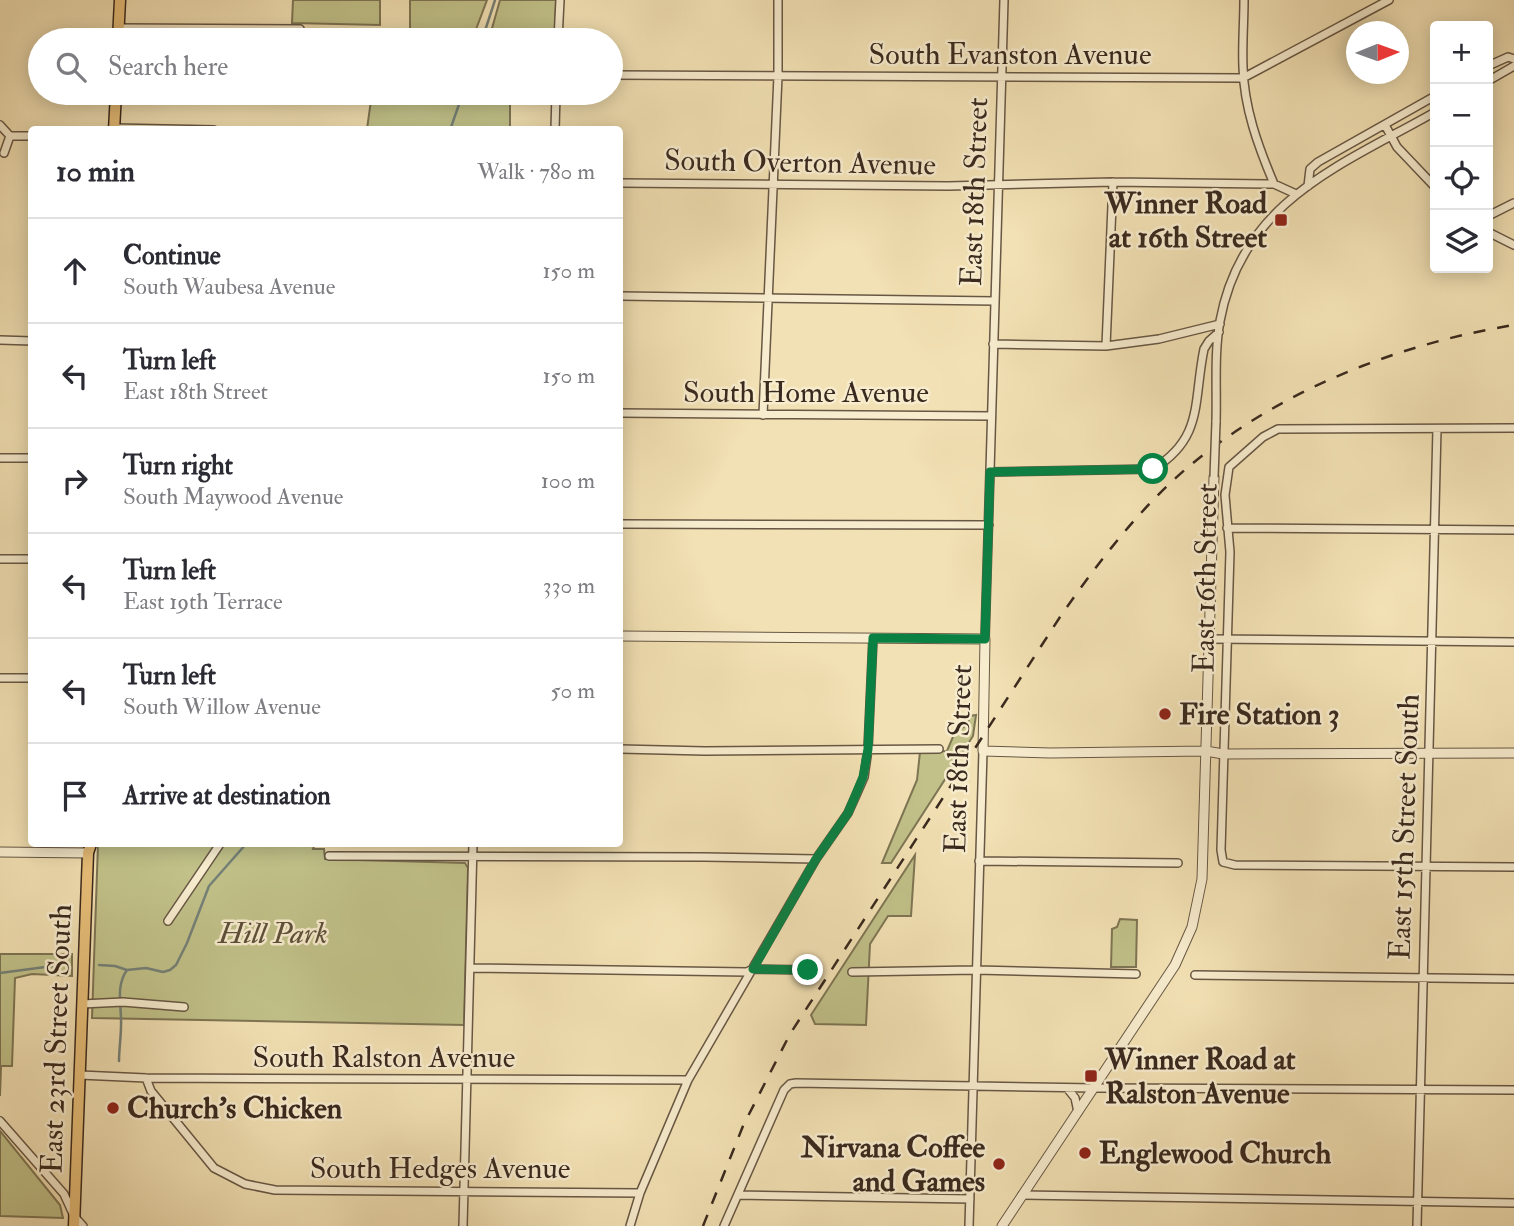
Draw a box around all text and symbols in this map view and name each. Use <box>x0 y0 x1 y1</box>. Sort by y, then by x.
north arrow <box>1346 21 1409 84</box>
map controls <box>1430 21 1493 273</box>
button: + <box>1430 21 1493 84</box>
search box <box>28 28 623 105</box>
street label: South Evanston Avenue <box>869 36 1151 73</box>
icon: search <box>52 48 90 86</box>
text: Search here <box>108 51 228 83</box>
button: − <box>1430 84 1493 147</box>
street label: East 18th Street <box>953 97 996 287</box>
street label: South Overton Avenue <box>664 142 936 183</box>
button: locate <box>1430 147 1493 210</box>
text: 10 min <box>56 153 135 190</box>
text: Walk · 780 m <box>477 157 595 186</box>
place label: Winner Road at 16th Street <box>1104 185 1267 256</box>
button: layers <box>1430 210 1493 273</box>
marker: Winner Road at 16th Street <box>1273 212 1289 228</box>
text: Continue <box>123 240 221 272</box>
icon: ahead <box>56 252 94 290</box>
text: 150 m <box>542 256 595 285</box>
text: South Waubesa Avenue <box>123 272 335 301</box>
text: Turn left <box>123 345 216 377</box>
icon: left <box>56 357 94 395</box>
text: 150 m <box>542 361 595 390</box>
street label: South Home Avenue <box>683 374 929 411</box>
text: East 18th Street <box>123 377 268 406</box>
text: Turn right <box>123 450 233 482</box>
route start <box>1137 453 1168 484</box>
icon: right <box>56 462 94 500</box>
text: 100 m <box>541 466 595 495</box>
text: South Maywood Avenue <box>123 482 343 511</box>
street label: East 16th Street <box>1185 482 1226 673</box>
text: Turn left <box>123 555 216 587</box>
icon: left <box>56 567 94 605</box>
text: 330 m <box>543 571 595 600</box>
text: East 19th Terrace <box>123 587 283 616</box>
text: Turn left <box>123 660 216 692</box>
street label: East 18th Street <box>937 664 980 854</box>
icon: left <box>56 672 94 710</box>
text: 50 m <box>551 676 595 705</box>
text: South Willow Avenue <box>123 692 321 721</box>
street label: East 15th Street South <box>1381 693 1428 961</box>
place label: Fire Station 3 <box>1179 696 1340 733</box>
marker: Fire Station 3 <box>1157 706 1173 722</box>
icon: arrive <box>56 777 94 815</box>
text: Arrive at destination <box>123 780 331 812</box>
street label: East 23rd Street South <box>33 903 80 1174</box>
park label: Hill Park <box>216 915 328 952</box>
route end <box>792 954 823 985</box>
street label: South Ralston Avenue <box>253 1039 515 1076</box>
place label: Winner Road at Ralston Avenue <box>1104 1041 1296 1112</box>
marker: Winner Road at Ralston Avenue <box>1083 1068 1099 1084</box>
place label: Church's Chicken <box>127 1090 343 1127</box>
marker: Church's Chicken <box>105 1100 121 1116</box>
place label: Nirvana Coffee and Games <box>800 1129 985 1200</box>
place label: Englewood Church <box>1099 1135 1331 1172</box>
marker: Englewood Church <box>1077 1145 1093 1161</box>
street label: South Hedges Avenue <box>310 1150 570 1187</box>
marker: Nirvana Coffee and Games <box>991 1156 1007 1172</box>

